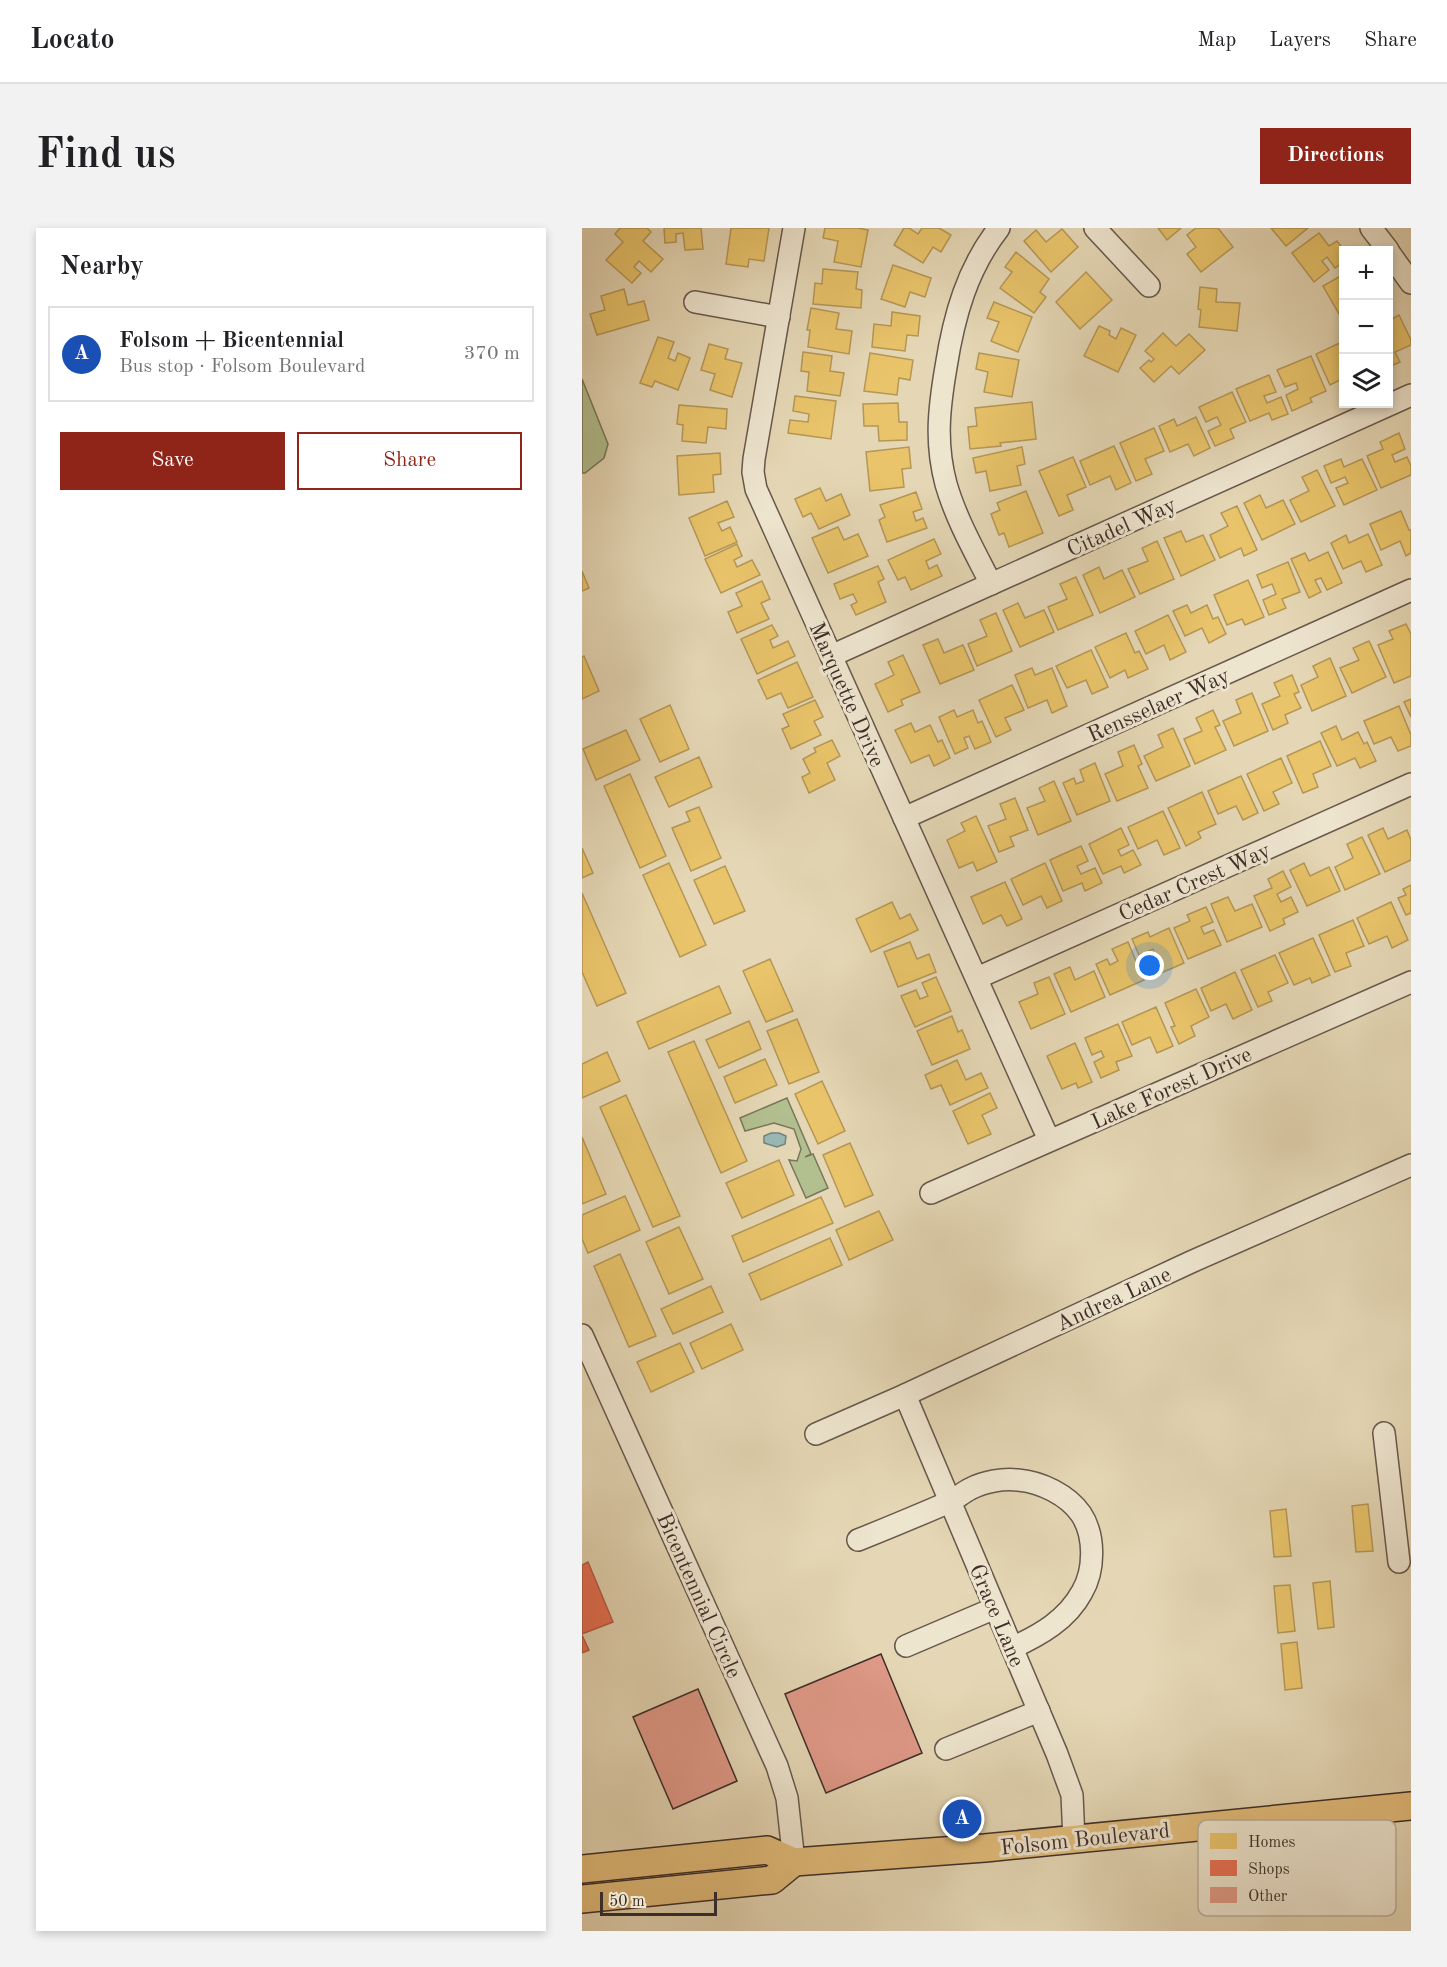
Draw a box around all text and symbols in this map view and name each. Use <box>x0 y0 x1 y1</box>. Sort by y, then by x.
text: Locato <box>30 27 115 55</box>
text: Map <box>1197 30 1236 51</box>
text: Layers <box>1269 30 1331 51</box>
text: Share <box>1364 30 1417 51</box>
button: Directions <box>1260 128 1411 184</box>
text: Find us <box>36 135 175 177</box>
map controls <box>1339 246 1393 408</box>
button: + <box>1339 246 1393 300</box>
text: Nearby <box>60 254 144 280</box>
button: − <box>1339 300 1393 354</box>
text: Folsom + Bicentennial <box>119 330 344 352</box>
text: A <box>74 344 89 364</box>
text: 370 m <box>464 344 520 364</box>
button: layers <box>1339 354 1393 408</box>
text: Bus stop · Folsom Boulevard <box>119 357 365 377</box>
button: Save <box>60 432 285 490</box>
button: Share <box>297 432 522 490</box>
street label: Citadel Way <box>1064 494 1180 562</box>
street label: Marquette Drive <box>804 619 888 770</box>
street label: Rensselaer Way <box>1084 665 1233 747</box>
street label: Cedar Crest Way <box>1116 839 1274 926</box>
your location <box>1135 951 1164 980</box>
street label: Lake Forest Drive <box>1088 1044 1255 1134</box>
street label: Andrea Lane <box>1053 1264 1175 1336</box>
street label: Bicentennial Circle <box>652 1510 745 1682</box>
street label: Grace Lane <box>965 1561 1028 1670</box>
pin: A <box>942 1796 982 1842</box>
street label: Folsom Boulevard <box>999 1820 1171 1860</box>
legend <box>1198 1820 1396 1916</box>
text: Homes <box>1248 1835 1296 1851</box>
text: Shops <box>1248 1862 1290 1878</box>
scale bar <box>600 1889 717 1916</box>
text: Other <box>1248 1889 1288 1905</box>
text: 50 m <box>609 1894 645 1910</box>

